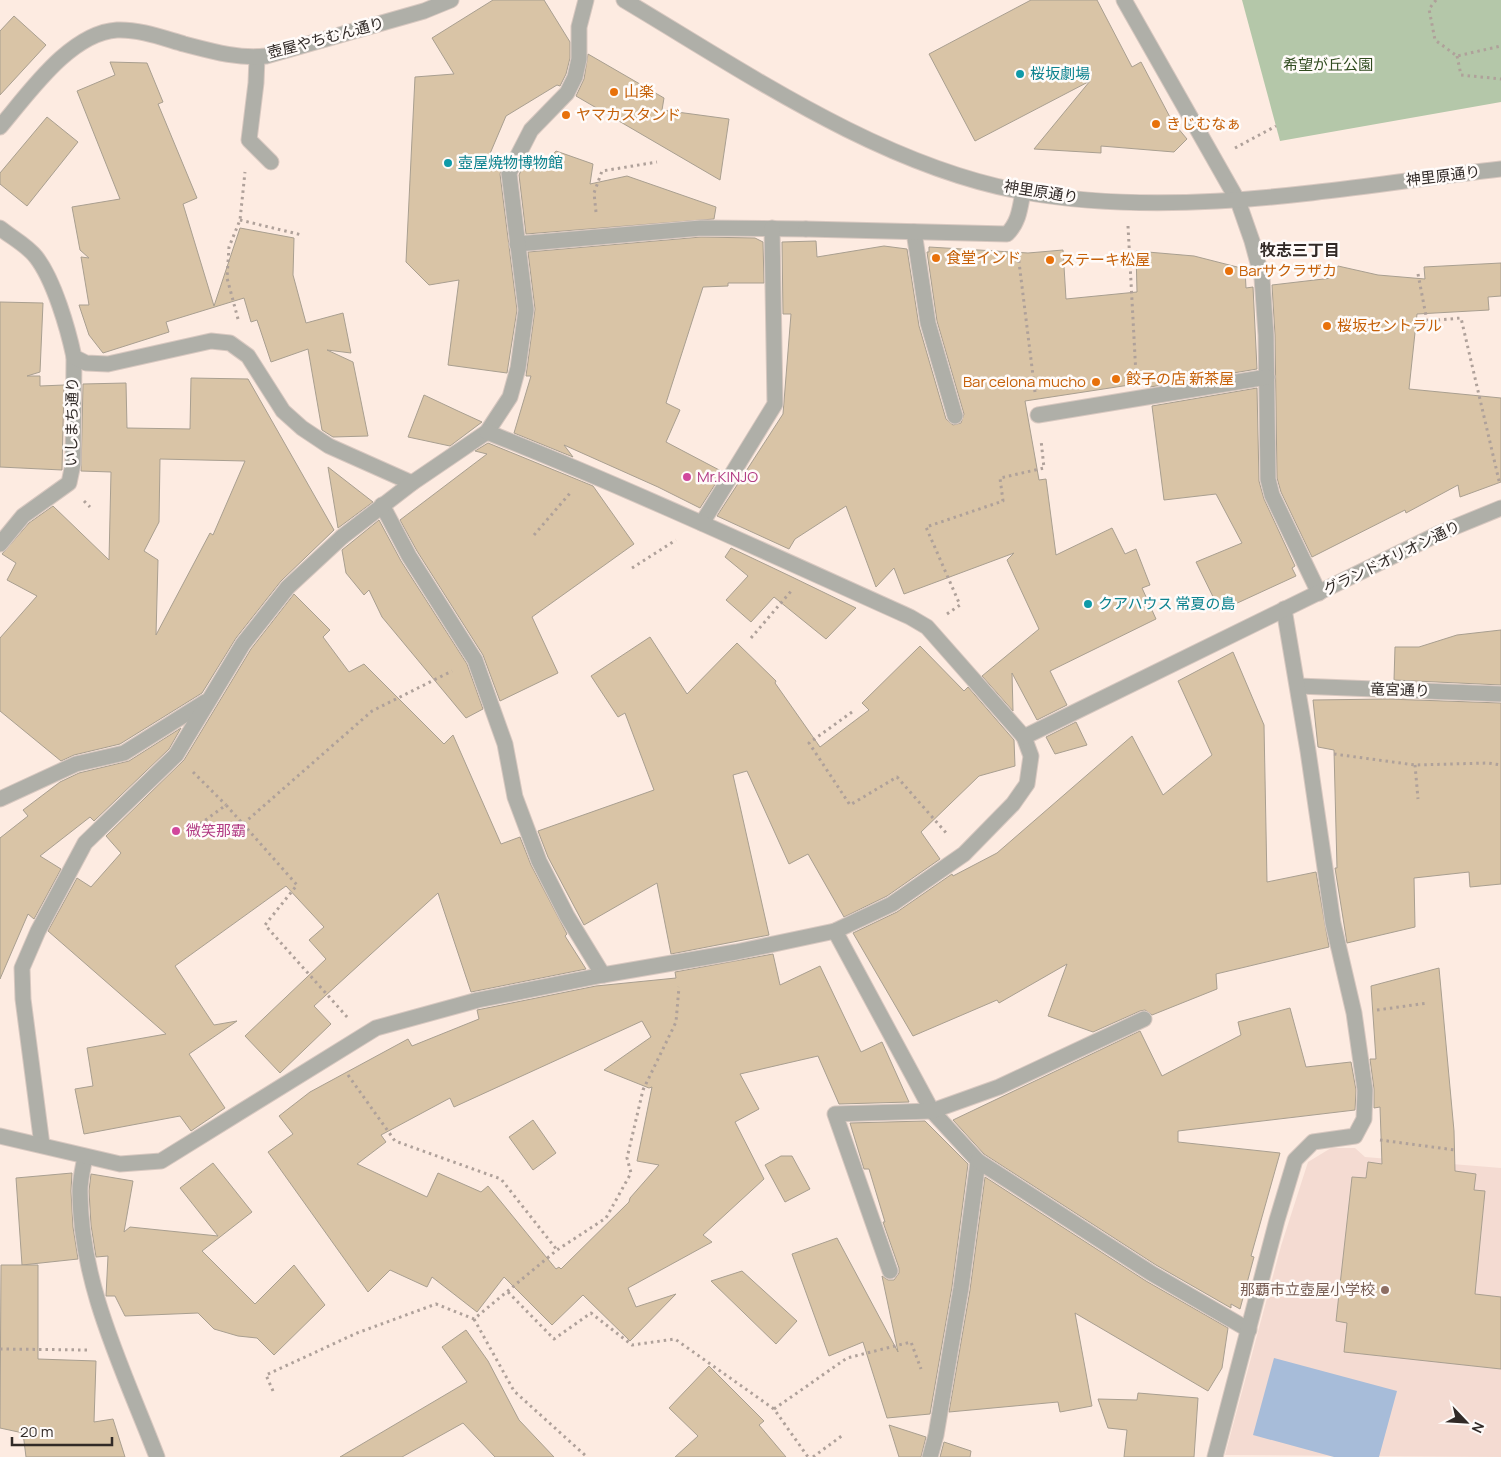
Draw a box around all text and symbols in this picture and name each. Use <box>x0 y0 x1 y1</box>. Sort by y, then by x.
street label: 壺屋やちむん通り <box>265 12 387 63</box>
park label: 希望が丘公園 <box>1283 54 1373 75</box>
place label: 桜坂劇場 <box>1030 63 1090 84</box>
marker: 桜坂劇場 <box>1014 68 1026 80</box>
place label: 山楽 <box>624 81 654 102</box>
marker: 山楽 <box>608 86 620 98</box>
place label: ヤマカスタンド <box>576 104 681 125</box>
marker: ヤマカスタンド <box>560 109 572 121</box>
place label: きじむなぁ <box>1166 113 1241 134</box>
marker: きじむなぁ <box>1150 118 1162 130</box>
place label: 壺屋焼物博物館 <box>458 152 563 173</box>
marker: 壺屋焼物博物館 <box>442 157 454 169</box>
street label: 神里原通り <box>1404 161 1481 190</box>
street label: 神里原通り <box>1002 175 1080 208</box>
district label: 牧志三丁目 <box>1260 239 1340 261</box>
place label: 食堂インド <box>946 247 1021 268</box>
place label: ステーキ松屋 <box>1060 249 1150 270</box>
marker: 食堂インド <box>930 252 942 264</box>
marker: ステーキ松屋 <box>1044 254 1056 266</box>
place label: Barサクラザカ <box>1239 260 1337 281</box>
marker: Barサクラザカ <box>1223 265 1235 277</box>
place label: 桜坂セントラル <box>1337 315 1442 336</box>
marker: 桜坂セントラル <box>1321 320 1333 332</box>
place label: 餃子の店 新茶屋 <box>1126 368 1234 389</box>
place label: Bar celona mucho <box>963 371 1086 392</box>
marker: 餃子の店 新茶屋 <box>1110 373 1122 385</box>
marker: Bar celona mucho <box>1090 376 1102 388</box>
street label: いしまち通り <box>60 377 83 467</box>
place label: Mr.KINJO <box>697 466 758 487</box>
marker: Mr.KINJO <box>681 471 693 483</box>
street label: グランドオリオン通り <box>1320 515 1464 600</box>
place label: クアハウス 常夏の島 <box>1098 593 1235 614</box>
marker: クアハウス 常夏の島 <box>1082 598 1094 610</box>
street label: 竜宮通り <box>1370 678 1430 701</box>
place label: 微笑那霸 <box>186 820 246 841</box>
marker: 微笑那霸 <box>170 825 182 837</box>
place label: 那覇市立壺屋小学校 <box>1240 1279 1375 1300</box>
marker: 那覇市立壺屋小学校 <box>1379 1284 1391 1296</box>
north arrow <box>1441 1397 1491 1447</box>
scale bar <box>12 1414 112 1446</box>
text: N <box>1467 1419 1489 1436</box>
text: 20 m <box>20 1421 53 1442</box>

